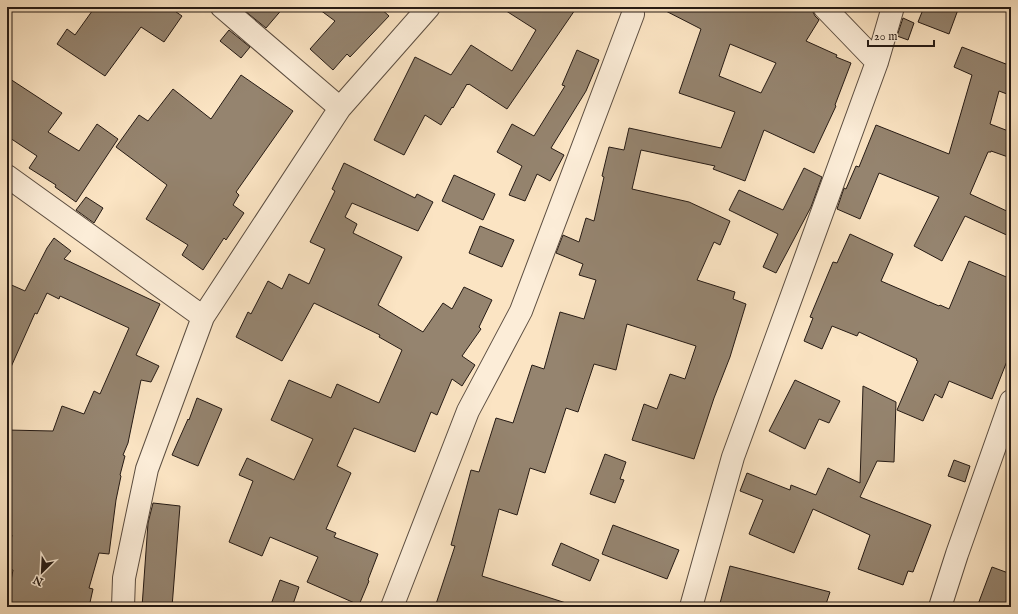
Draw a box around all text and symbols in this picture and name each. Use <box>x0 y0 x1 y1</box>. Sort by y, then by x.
scale bar <box>868 22 934 48</box>
text: 20 m <box>874 29 897 44</box>
north arrow <box>22 552 62 592</box>
text: N <box>31 572 46 589</box>

